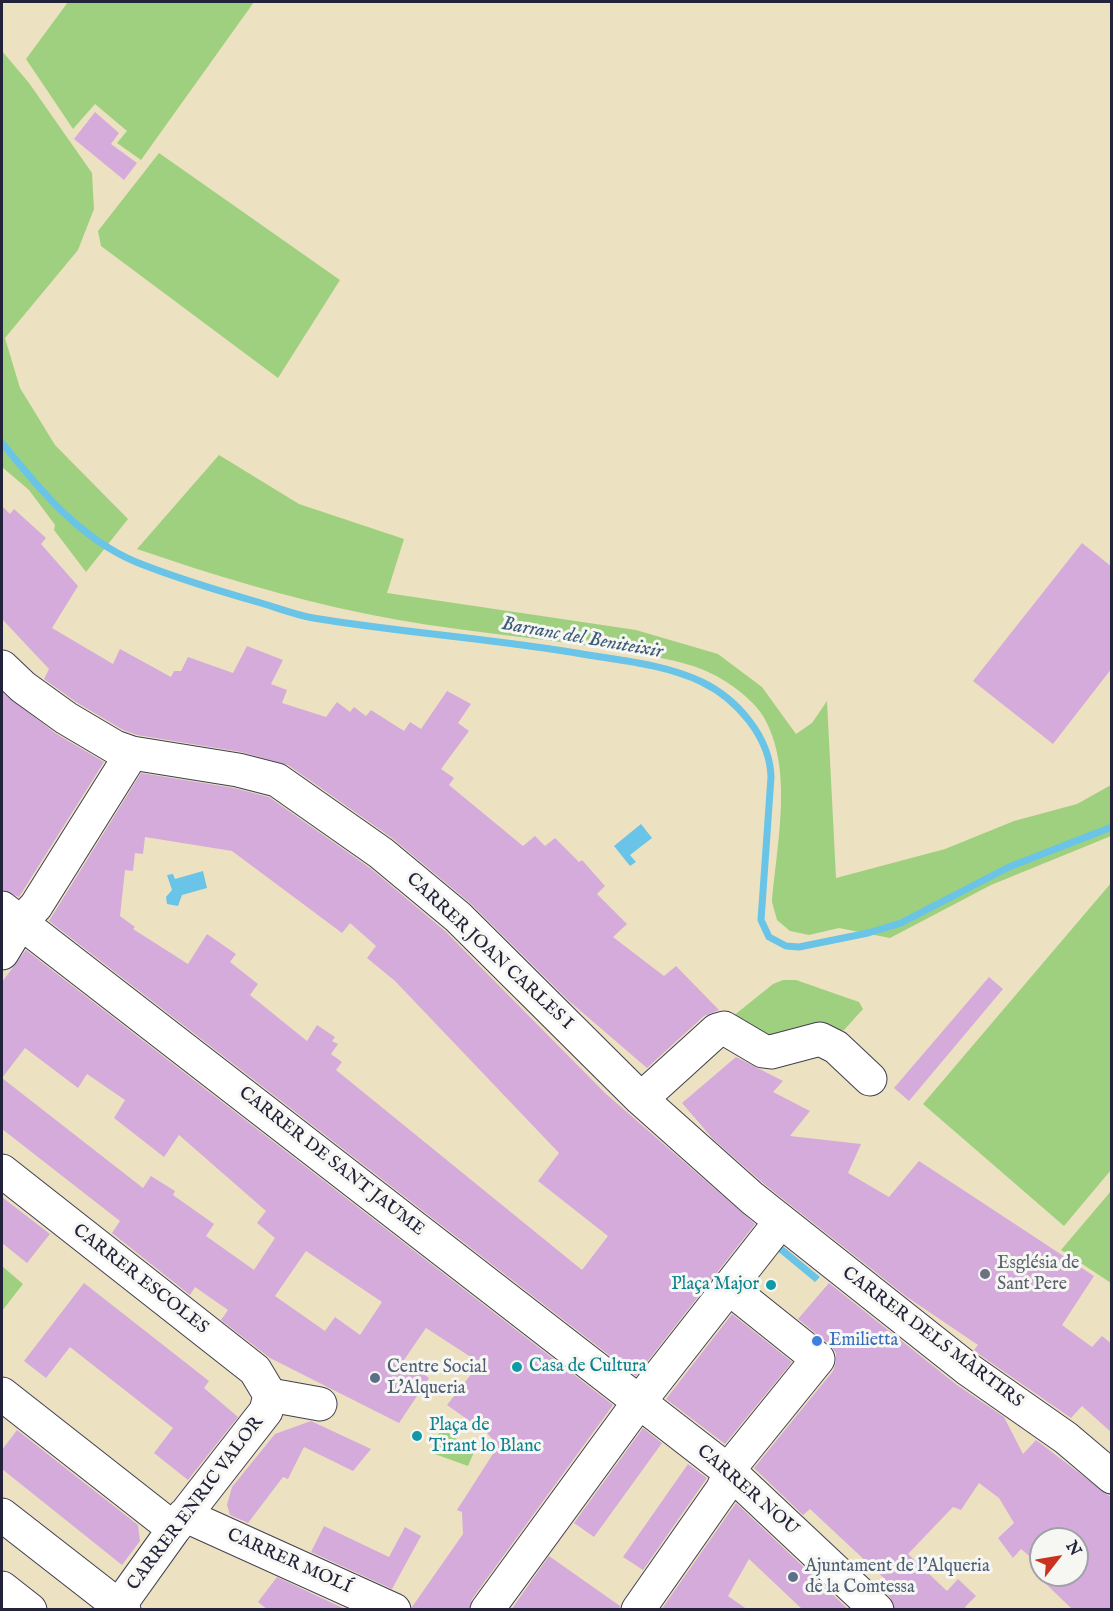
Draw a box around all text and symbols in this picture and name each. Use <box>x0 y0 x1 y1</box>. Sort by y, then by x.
water label: Barranc del Beniteixir <box>499 613 665 665</box>
street label: CARRER JOAN CARLES I <box>401 869 577 1035</box>
street label: CARRER DE SANT JAUME <box>234 1083 428 1241</box>
street label: CARRER ESCOLES <box>68 1220 212 1340</box>
place label: Església de Sant Pere <box>997 1253 1079 1296</box>
street label: CARRER DELS MÀRTIRS <box>837 1263 1027 1413</box>
marker: Església de Sant Pere <box>978 1267 992 1281</box>
place label: Plaça Major <box>671 1274 759 1296</box>
marker: Plaça Major <box>764 1278 778 1292</box>
place label: Emilietta <box>829 1330 898 1352</box>
marker: Emilietta <box>810 1334 824 1348</box>
place label: Casa de Cultura <box>529 1356 647 1378</box>
place label: Centre Social L'Alqueria <box>387 1357 487 1400</box>
marker: Casa de Cultura <box>510 1360 524 1374</box>
marker: Centre Social L'Alqueria <box>368 1371 382 1385</box>
street label: CARRER ENRIC VALOR <box>123 1413 269 1595</box>
place label: Plaça de Tirant lo Blanc <box>429 1415 541 1458</box>
marker: Plaça de Tirant lo Blanc <box>410 1429 424 1443</box>
street label: CARRER NOU <box>692 1441 802 1541</box>
street label: CARRER MOLÍ <box>223 1525 355 1599</box>
north arrow <box>1029 1527 1089 1587</box>
text: N <box>1061 1538 1085 1560</box>
place label: Ajuntament de l'Alqueria de la Comtessa <box>805 1556 990 1598</box>
marker: Ajuntament de l'Alqueria de la Comtessa <box>786 1570 800 1584</box>

